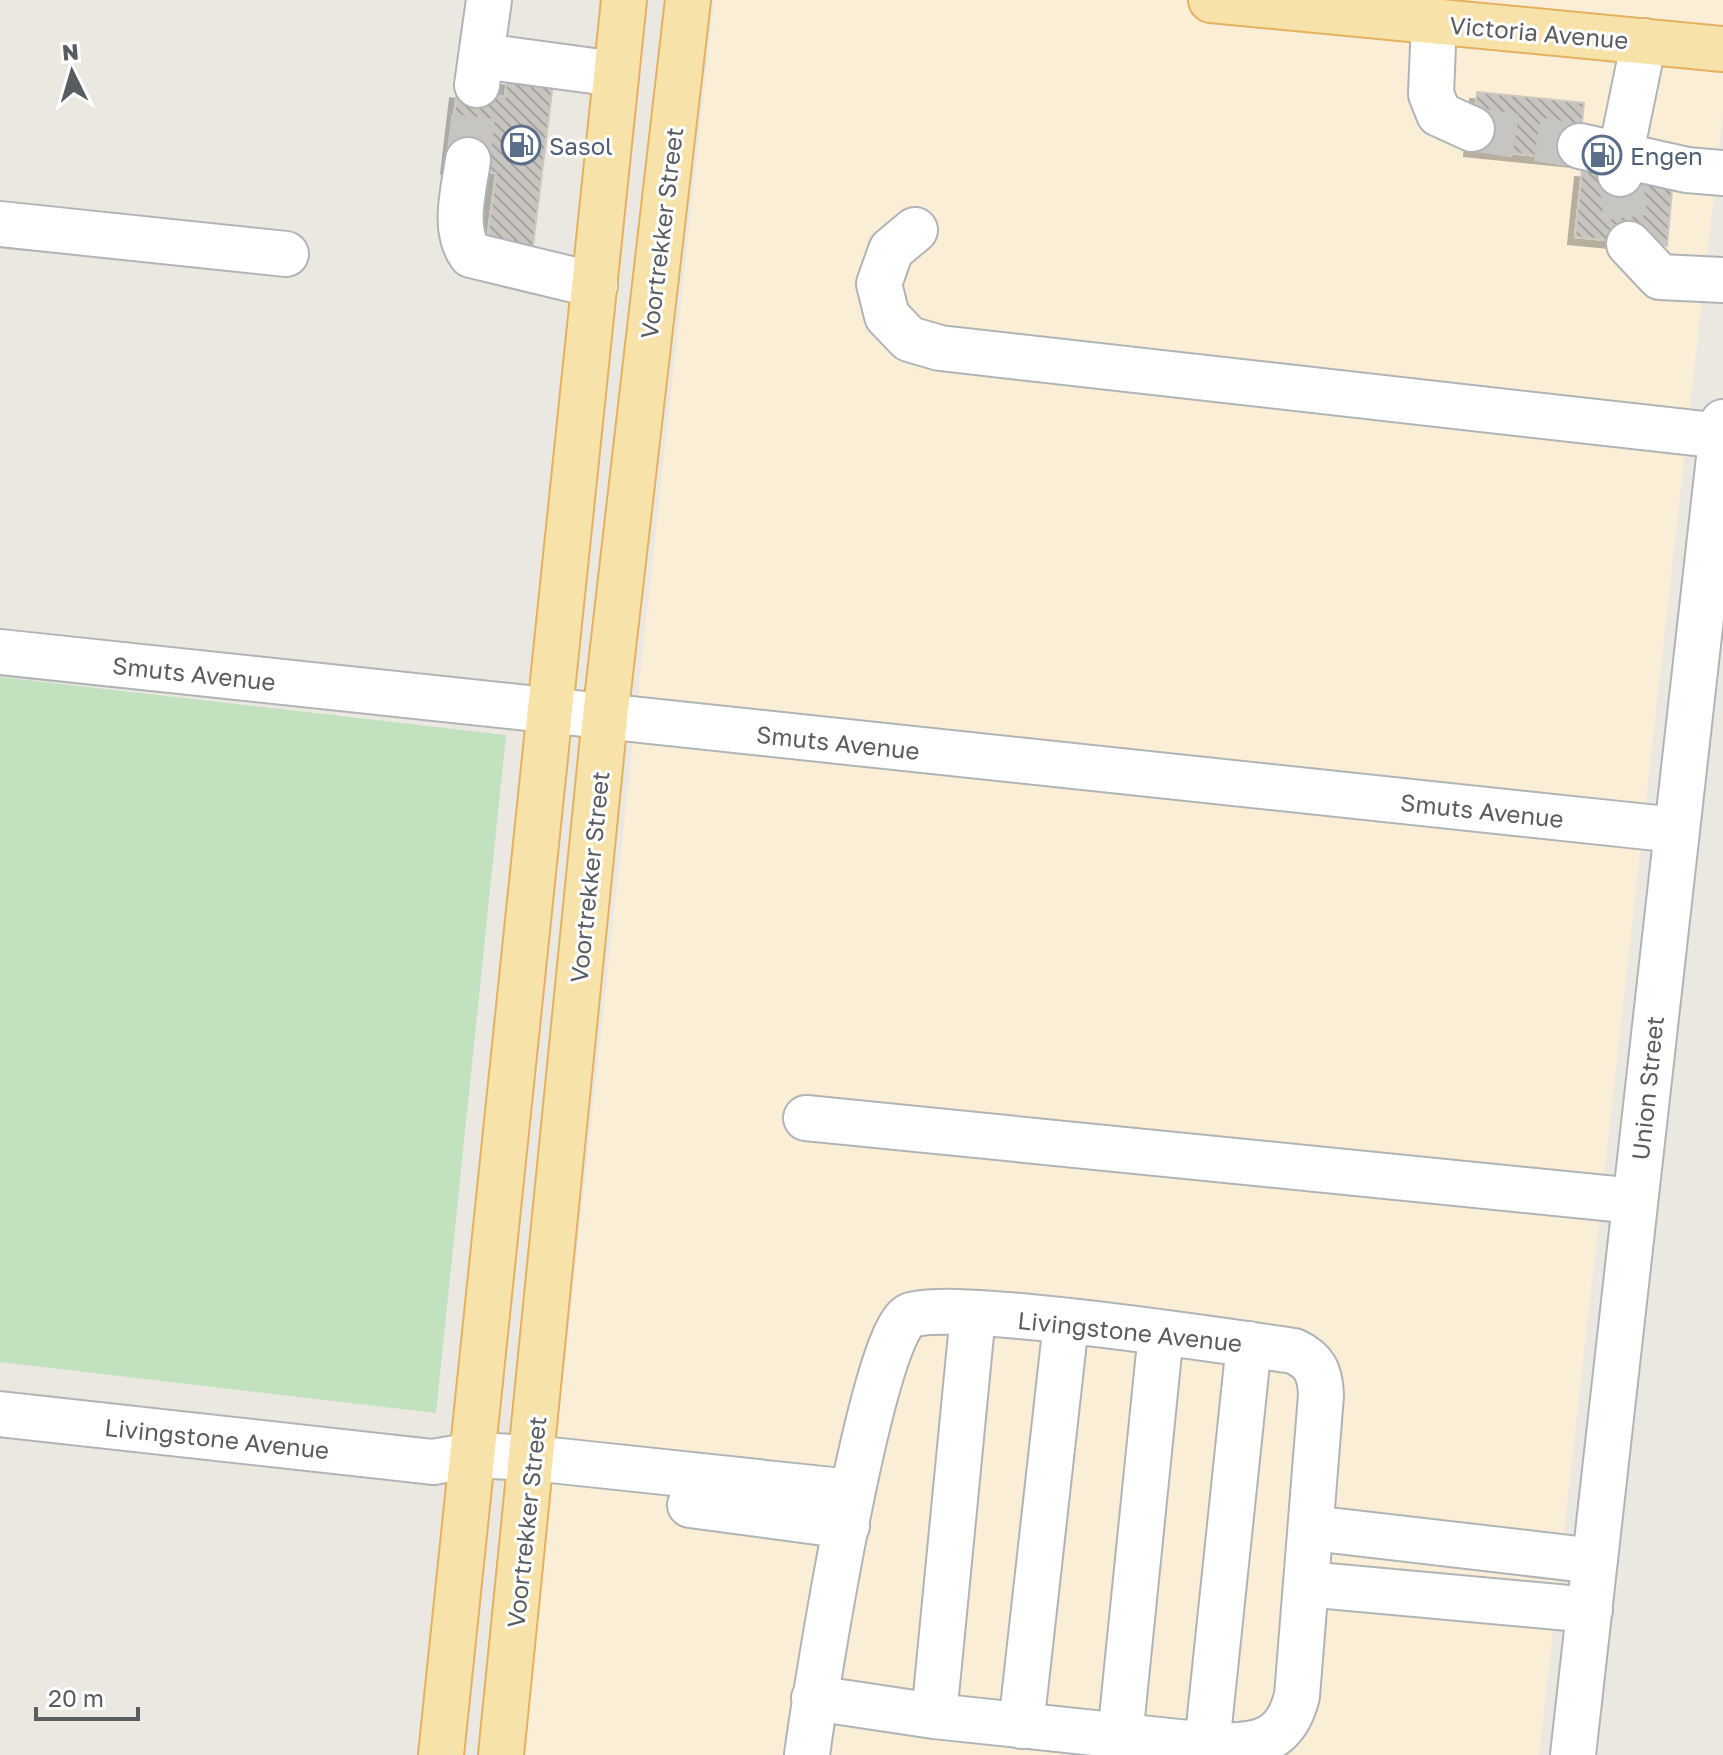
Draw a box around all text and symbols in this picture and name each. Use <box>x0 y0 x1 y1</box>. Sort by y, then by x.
street label: Victoria Avenue <box>1448 10 1630 54</box>
north arrow <box>32 32 112 112</box>
text: N <box>61 37 80 66</box>
fuel station icon: Sasol <box>500 124 542 166</box>
street label: Voortrekker Street <box>634 126 688 340</box>
place label: Sasol <box>549 131 613 160</box>
fuel station icon: Engen <box>1581 134 1623 176</box>
place label: Engen <box>1630 141 1703 170</box>
street label: Smuts Avenue <box>111 650 277 696</box>
street label: Smuts Avenue <box>755 719 921 765</box>
street label: Voortrekker Street <box>563 770 615 984</box>
street label: Smuts Avenue <box>1399 787 1565 833</box>
street label: Union Street <box>1625 1014 1669 1162</box>
street label: Livingstone Avenue <box>1016 1305 1244 1357</box>
street label: Livingstone Avenue <box>103 1412 331 1464</box>
street label: Voortrekker Street <box>500 1415 552 1629</box>
scale bar <box>36 1671 138 1721</box>
text: 20 m <box>48 1683 104 1712</box>

